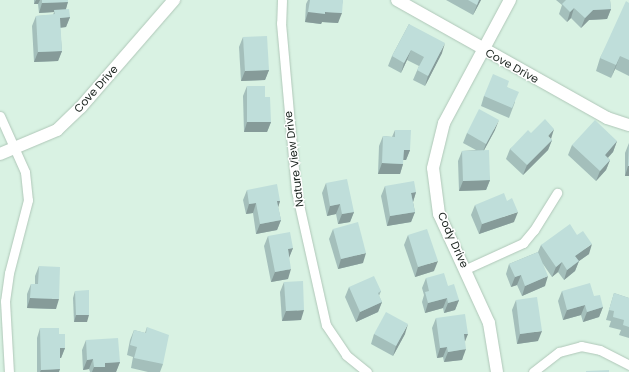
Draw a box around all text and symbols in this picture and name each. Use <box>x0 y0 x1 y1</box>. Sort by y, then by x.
street label: Cove Drive <box>483 46 541 86</box>
street label: Cove Drive <box>71 63 121 115</box>
street label: Nature View Drive <box>282 110 306 208</box>
street label: Cody Drive <box>435 210 471 270</box>

